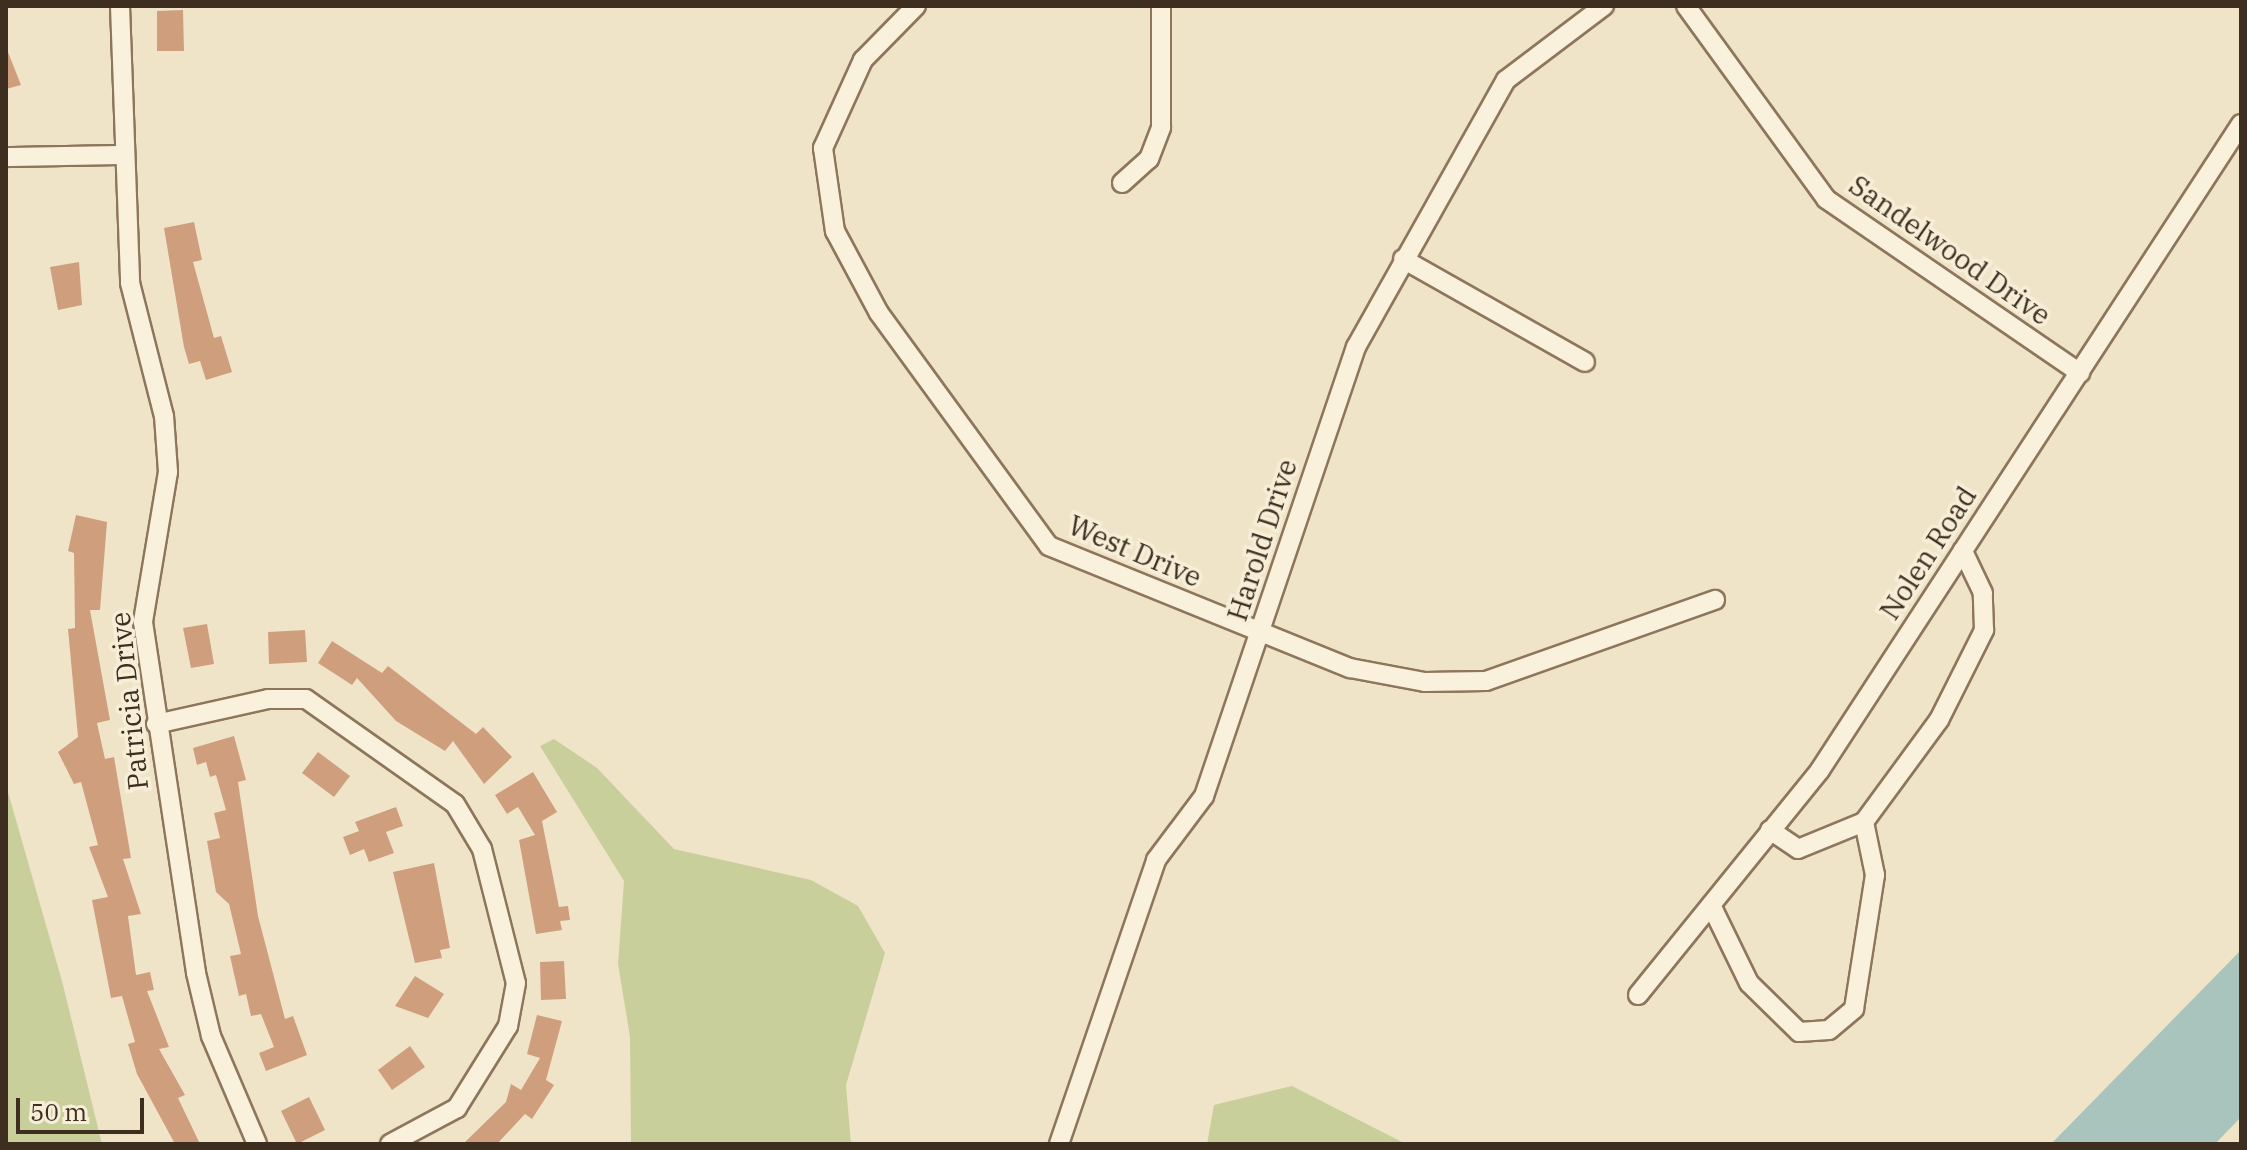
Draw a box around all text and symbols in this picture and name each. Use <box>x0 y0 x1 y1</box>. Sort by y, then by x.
street label: Sandelwood Drive <box>1843 168 2057 332</box>
street label: Harold Drive <box>1220 455 1304 625</box>
street label: Nolen Road <box>1873 480 1983 626</box>
street label: West Drive <box>1063 508 1207 594</box>
street label: Patricia Drive <box>103 610 155 792</box>
scale bar <box>20 1082 148 1132</box>
text: 50 m <box>30 1096 87 1128</box>

